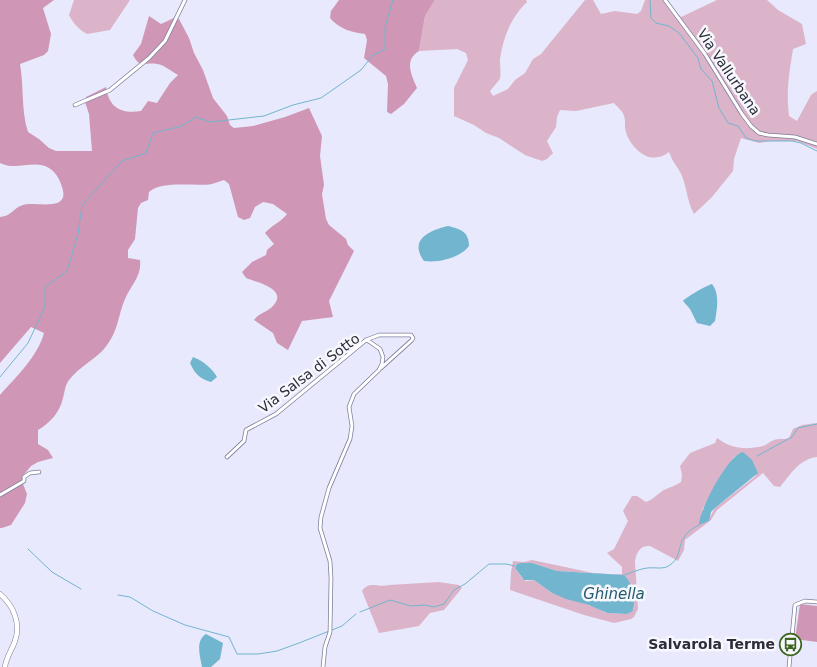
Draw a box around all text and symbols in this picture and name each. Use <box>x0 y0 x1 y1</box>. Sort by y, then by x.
street label: Via Vallurbana <box>694 26 764 118</box>
street label: Via Salsa di Sotto <box>255 330 363 416</box>
water label: Ghinella <box>583 585 645 603</box>
bus stop icon: Salvarola Terme <box>779 632 803 656</box>
place label: Salvarola Terme <box>648 636 775 652</box>

